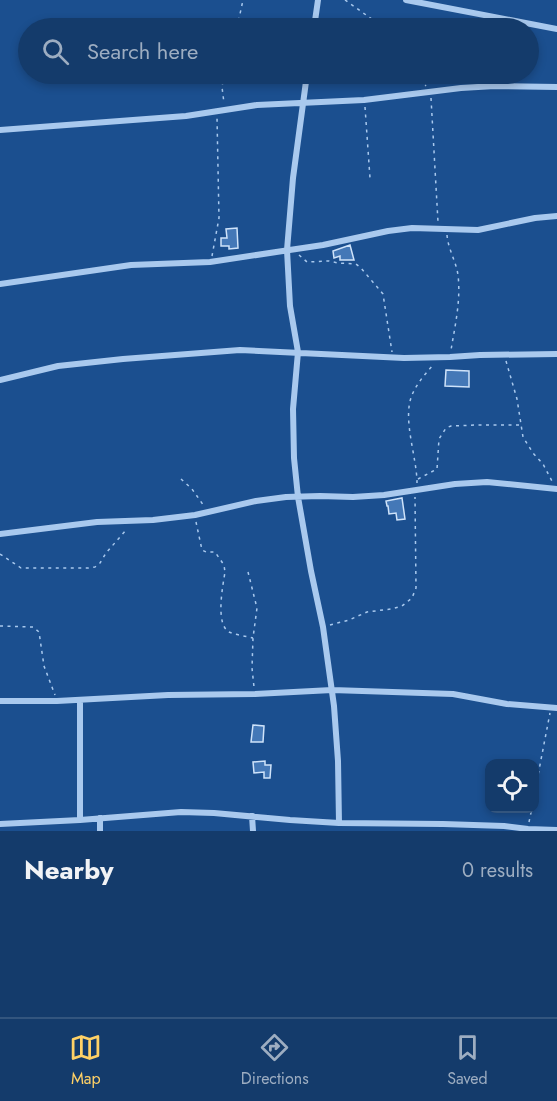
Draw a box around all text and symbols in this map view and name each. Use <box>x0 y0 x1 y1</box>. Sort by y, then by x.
search box <box>18 18 539 84</box>
icon: search <box>39 35 72 68</box>
text: Search here <box>87 35 198 67</box>
map controls <box>485 759 539 813</box>
button: locate <box>485 759 539 813</box>
text: Nearby <box>24 851 113 889</box>
text: 0 results <box>462 856 533 885</box>
tab: Map <box>69 1031 102 1090</box>
tab: Directions <box>241 1031 309 1090</box>
tab: Saved <box>447 1031 488 1090</box>

